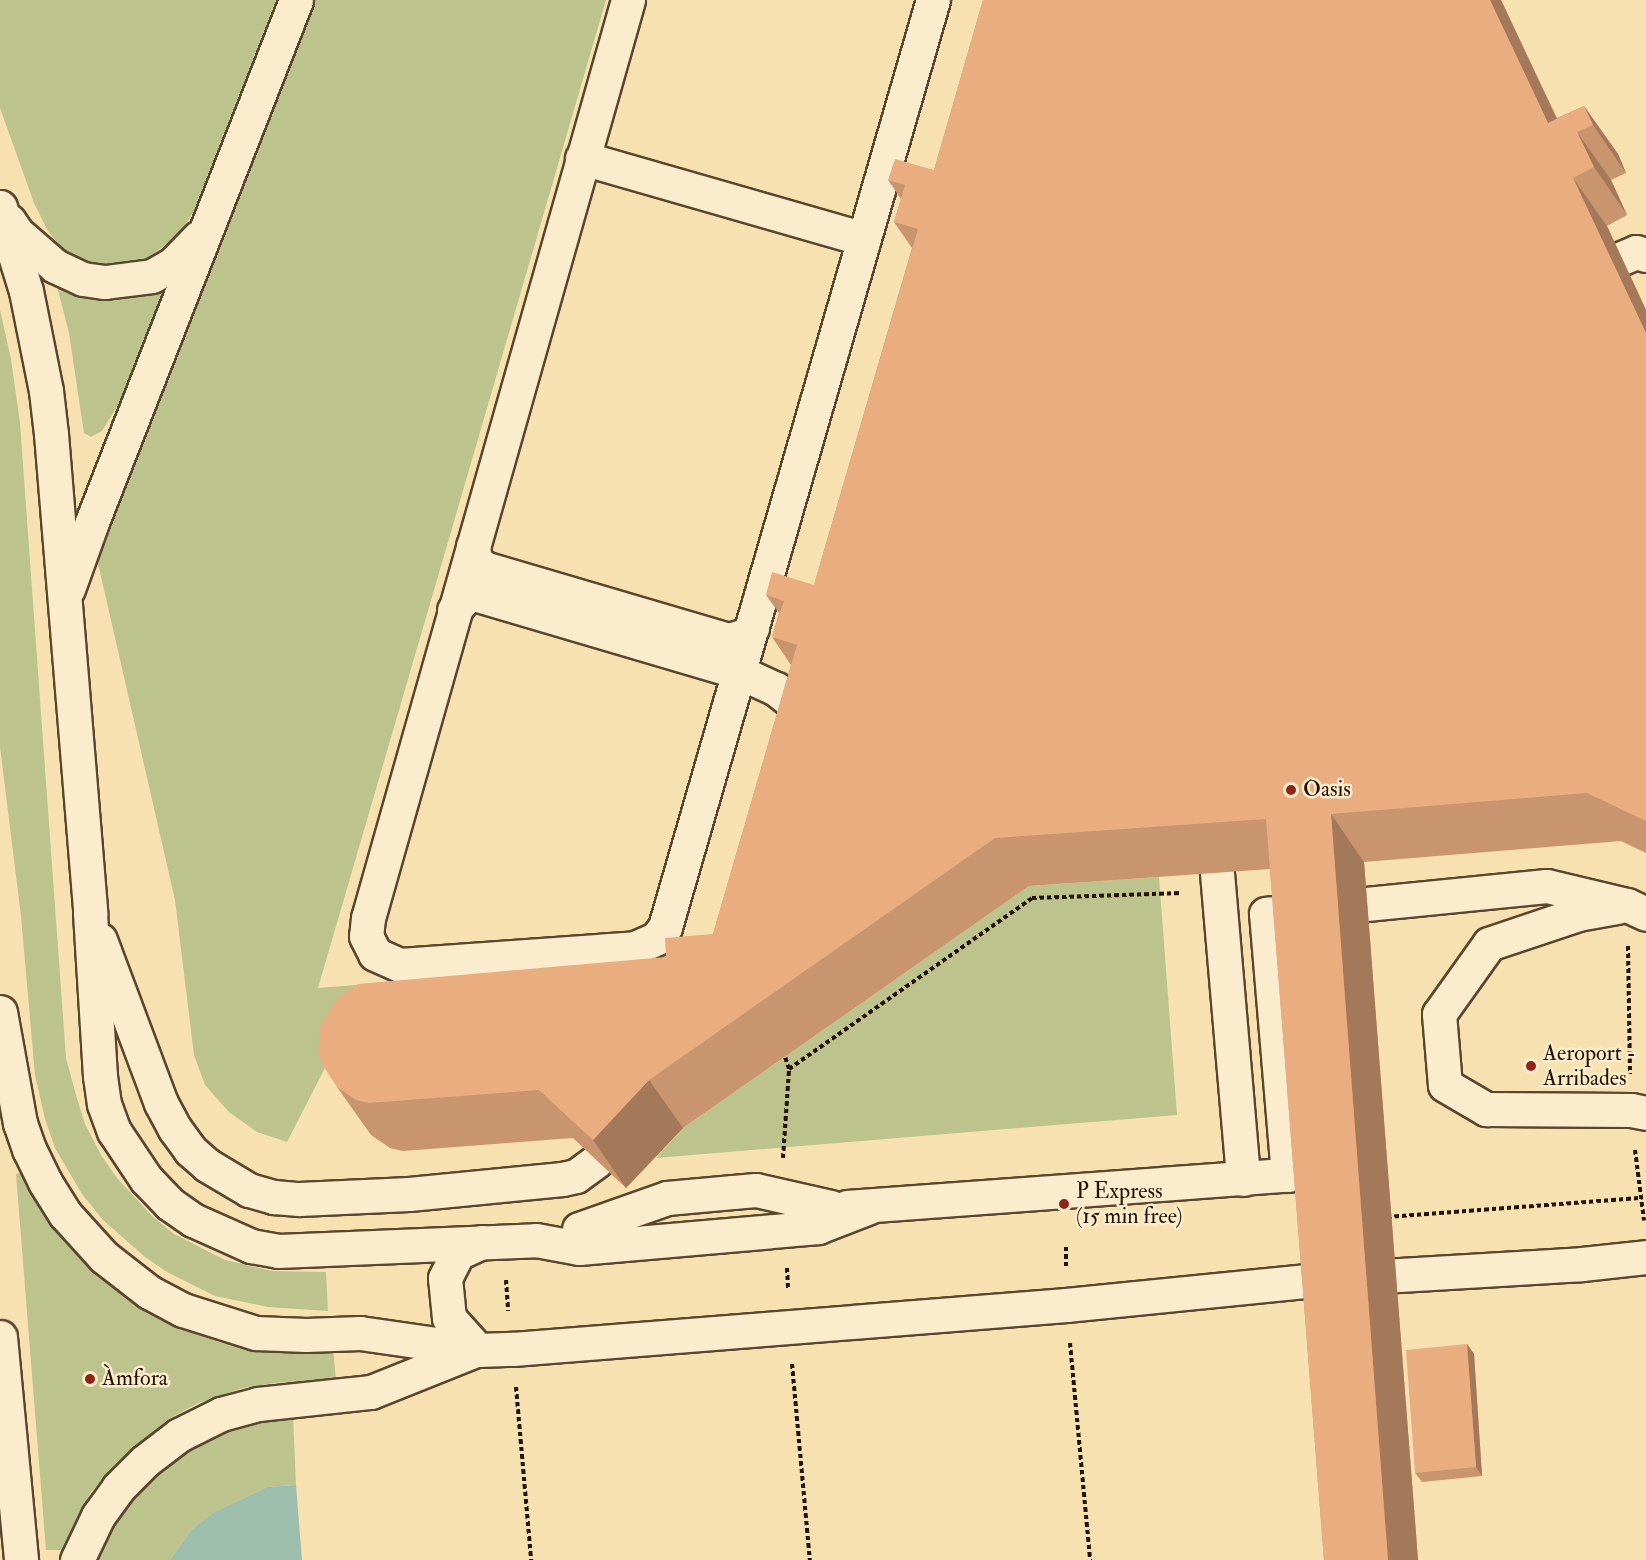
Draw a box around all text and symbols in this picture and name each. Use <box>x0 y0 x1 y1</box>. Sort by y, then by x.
place label: Oasis <box>1303 777 1351 803</box>
marker: Oasis <box>1284 783 1298 797</box>
place label: Aeroport - Arribades <box>1543 1040 1636 1092</box>
marker: Aeroport - Arribades <box>1524 1059 1538 1073</box>
place label: P Express (15 min free) <box>1076 1178 1183 1230</box>
marker: P Express (15 min free) <box>1057 1197 1071 1211</box>
place label: Àmfora <box>102 1366 168 1392</box>
marker: Àmfora <box>83 1372 97 1386</box>

